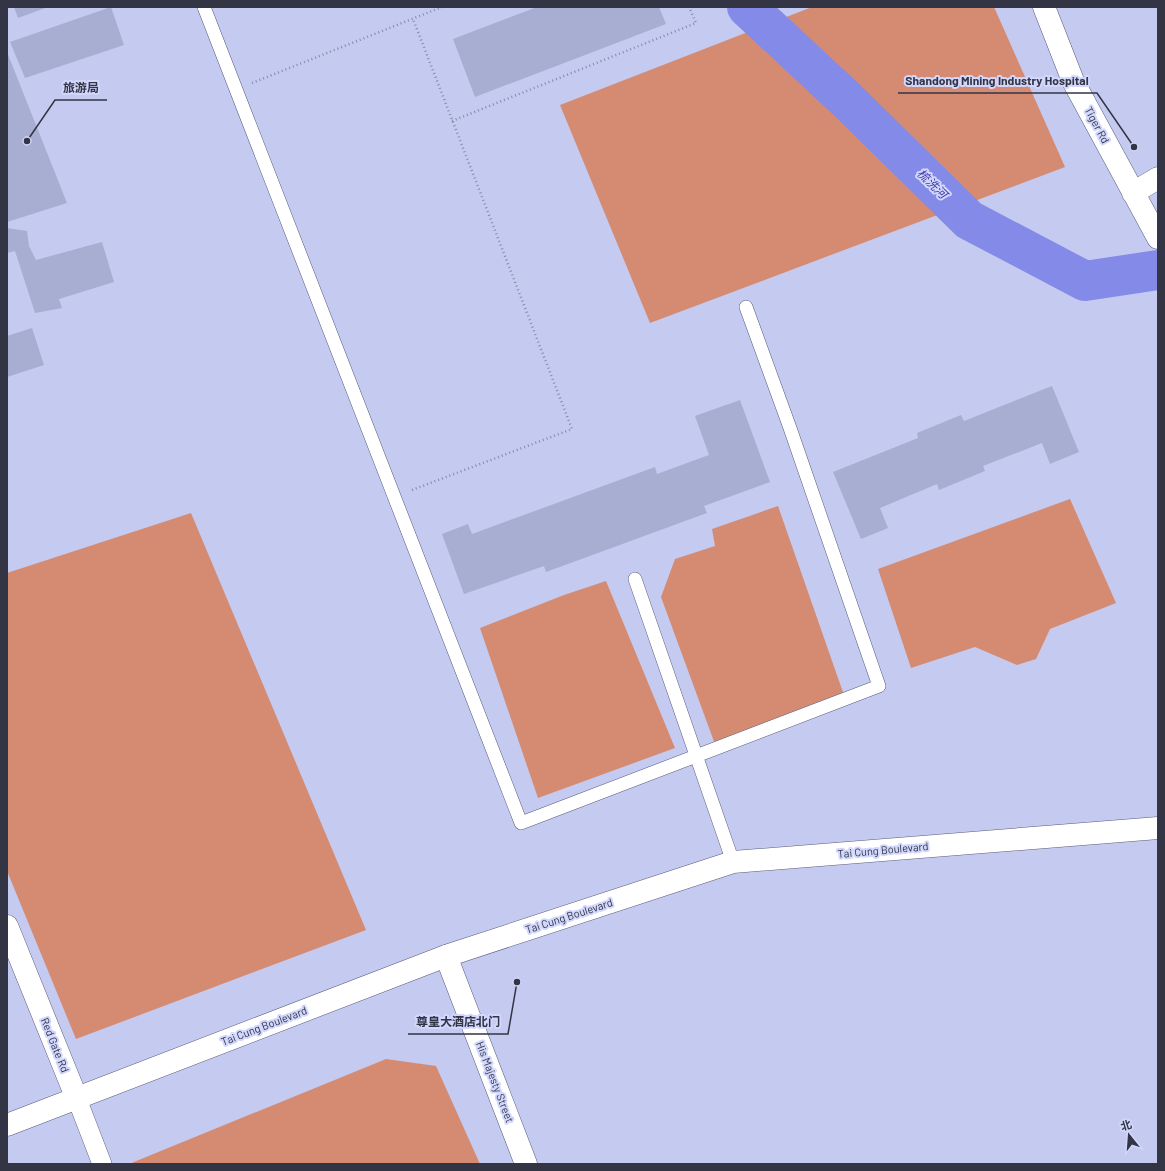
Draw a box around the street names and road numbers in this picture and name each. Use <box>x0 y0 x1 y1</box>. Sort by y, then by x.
street label: Tiger Rd <box>1082 104 1112 145</box>
street label: Tai Cung Boulevard <box>837 839 929 860</box>
street label: Tai Cung Boulevard <box>524 895 614 936</box>
street label: Tai Cung Boulevard <box>219 1003 309 1048</box>
street label: Red Gate Rd <box>39 1016 72 1074</box>
street label: His Majesty Street <box>474 1039 517 1124</box>

